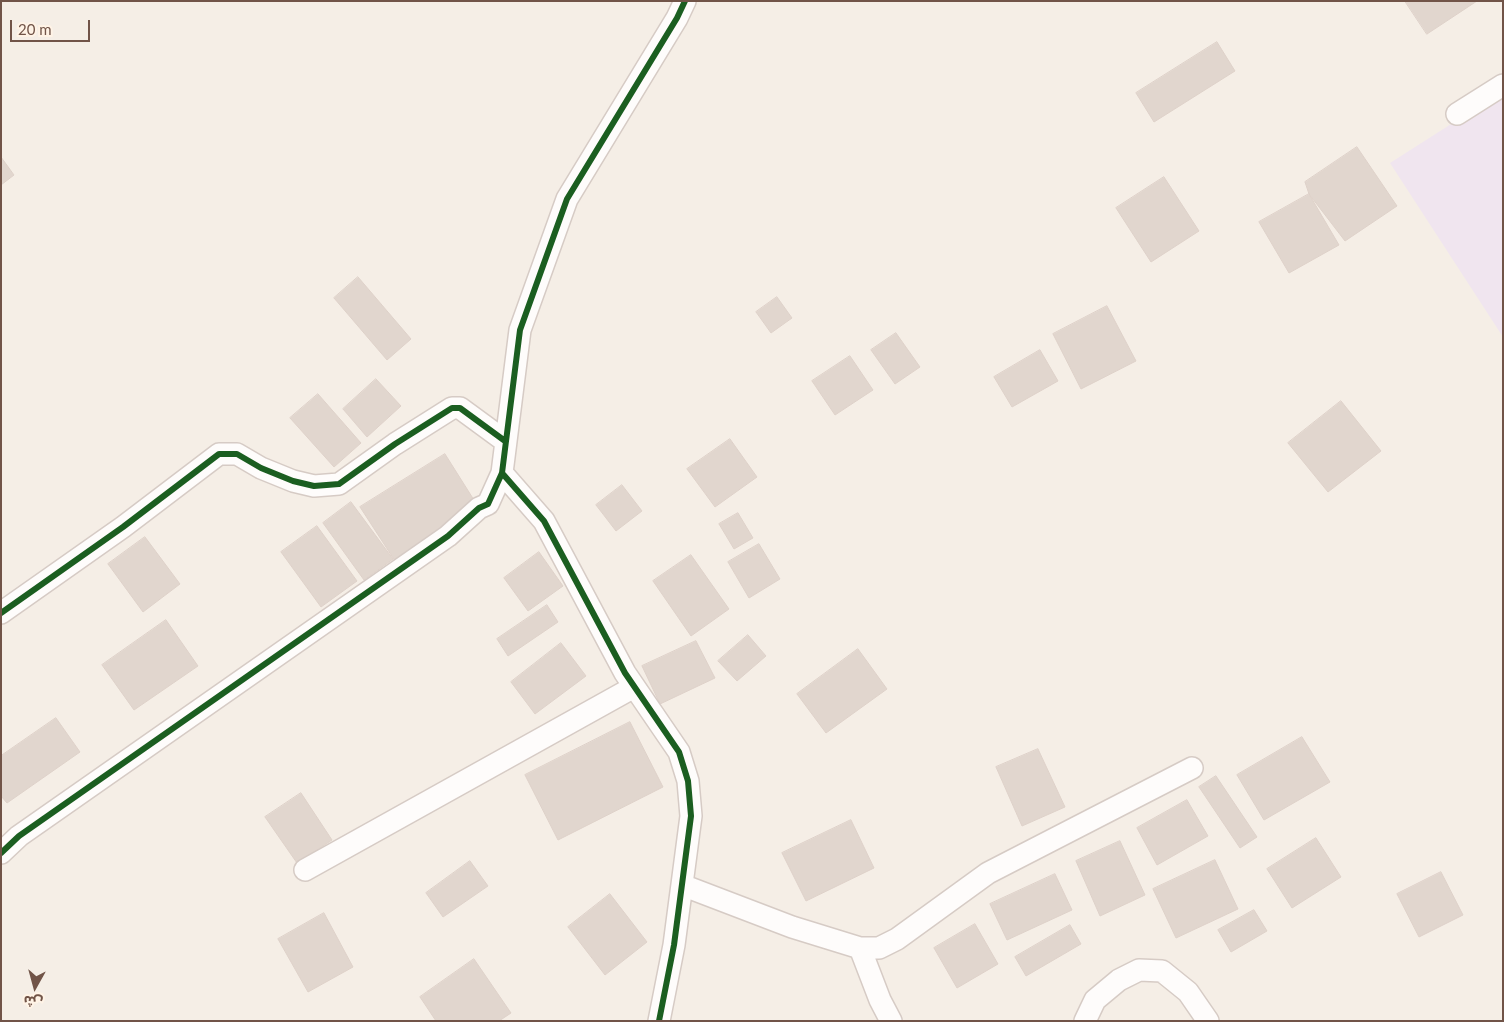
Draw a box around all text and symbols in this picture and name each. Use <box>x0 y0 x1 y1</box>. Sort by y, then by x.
scale bar <box>12 10 92 42</box>
text: 20 m <box>18 20 52 38</box>
north arrow <box>10 962 60 1012</box>
text: ش <box>23 993 44 1012</box>

